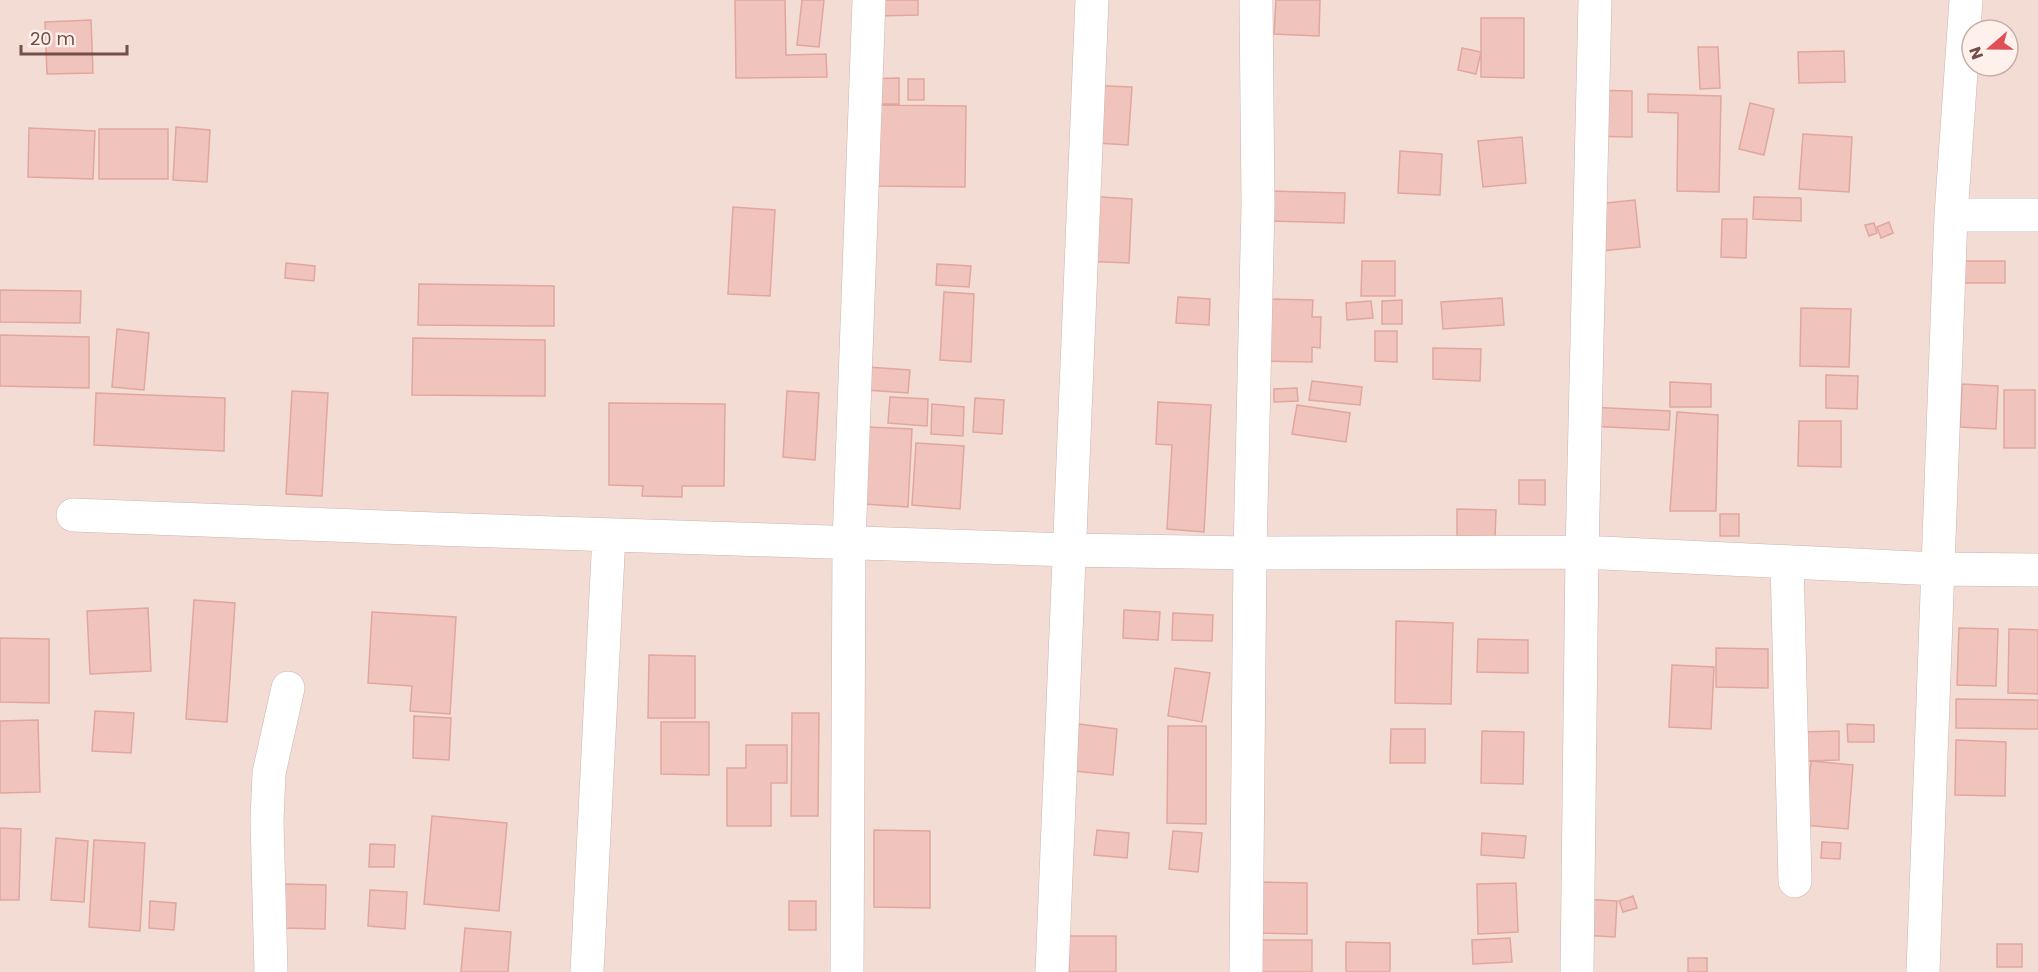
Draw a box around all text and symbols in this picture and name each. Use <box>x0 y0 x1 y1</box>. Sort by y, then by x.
scale bar <box>21 18 128 56</box>
north arrow <box>1960 18 2020 78</box>
text: 20 m <box>30 26 75 51</box>
text: N <box>1964 43 1989 63</box>

